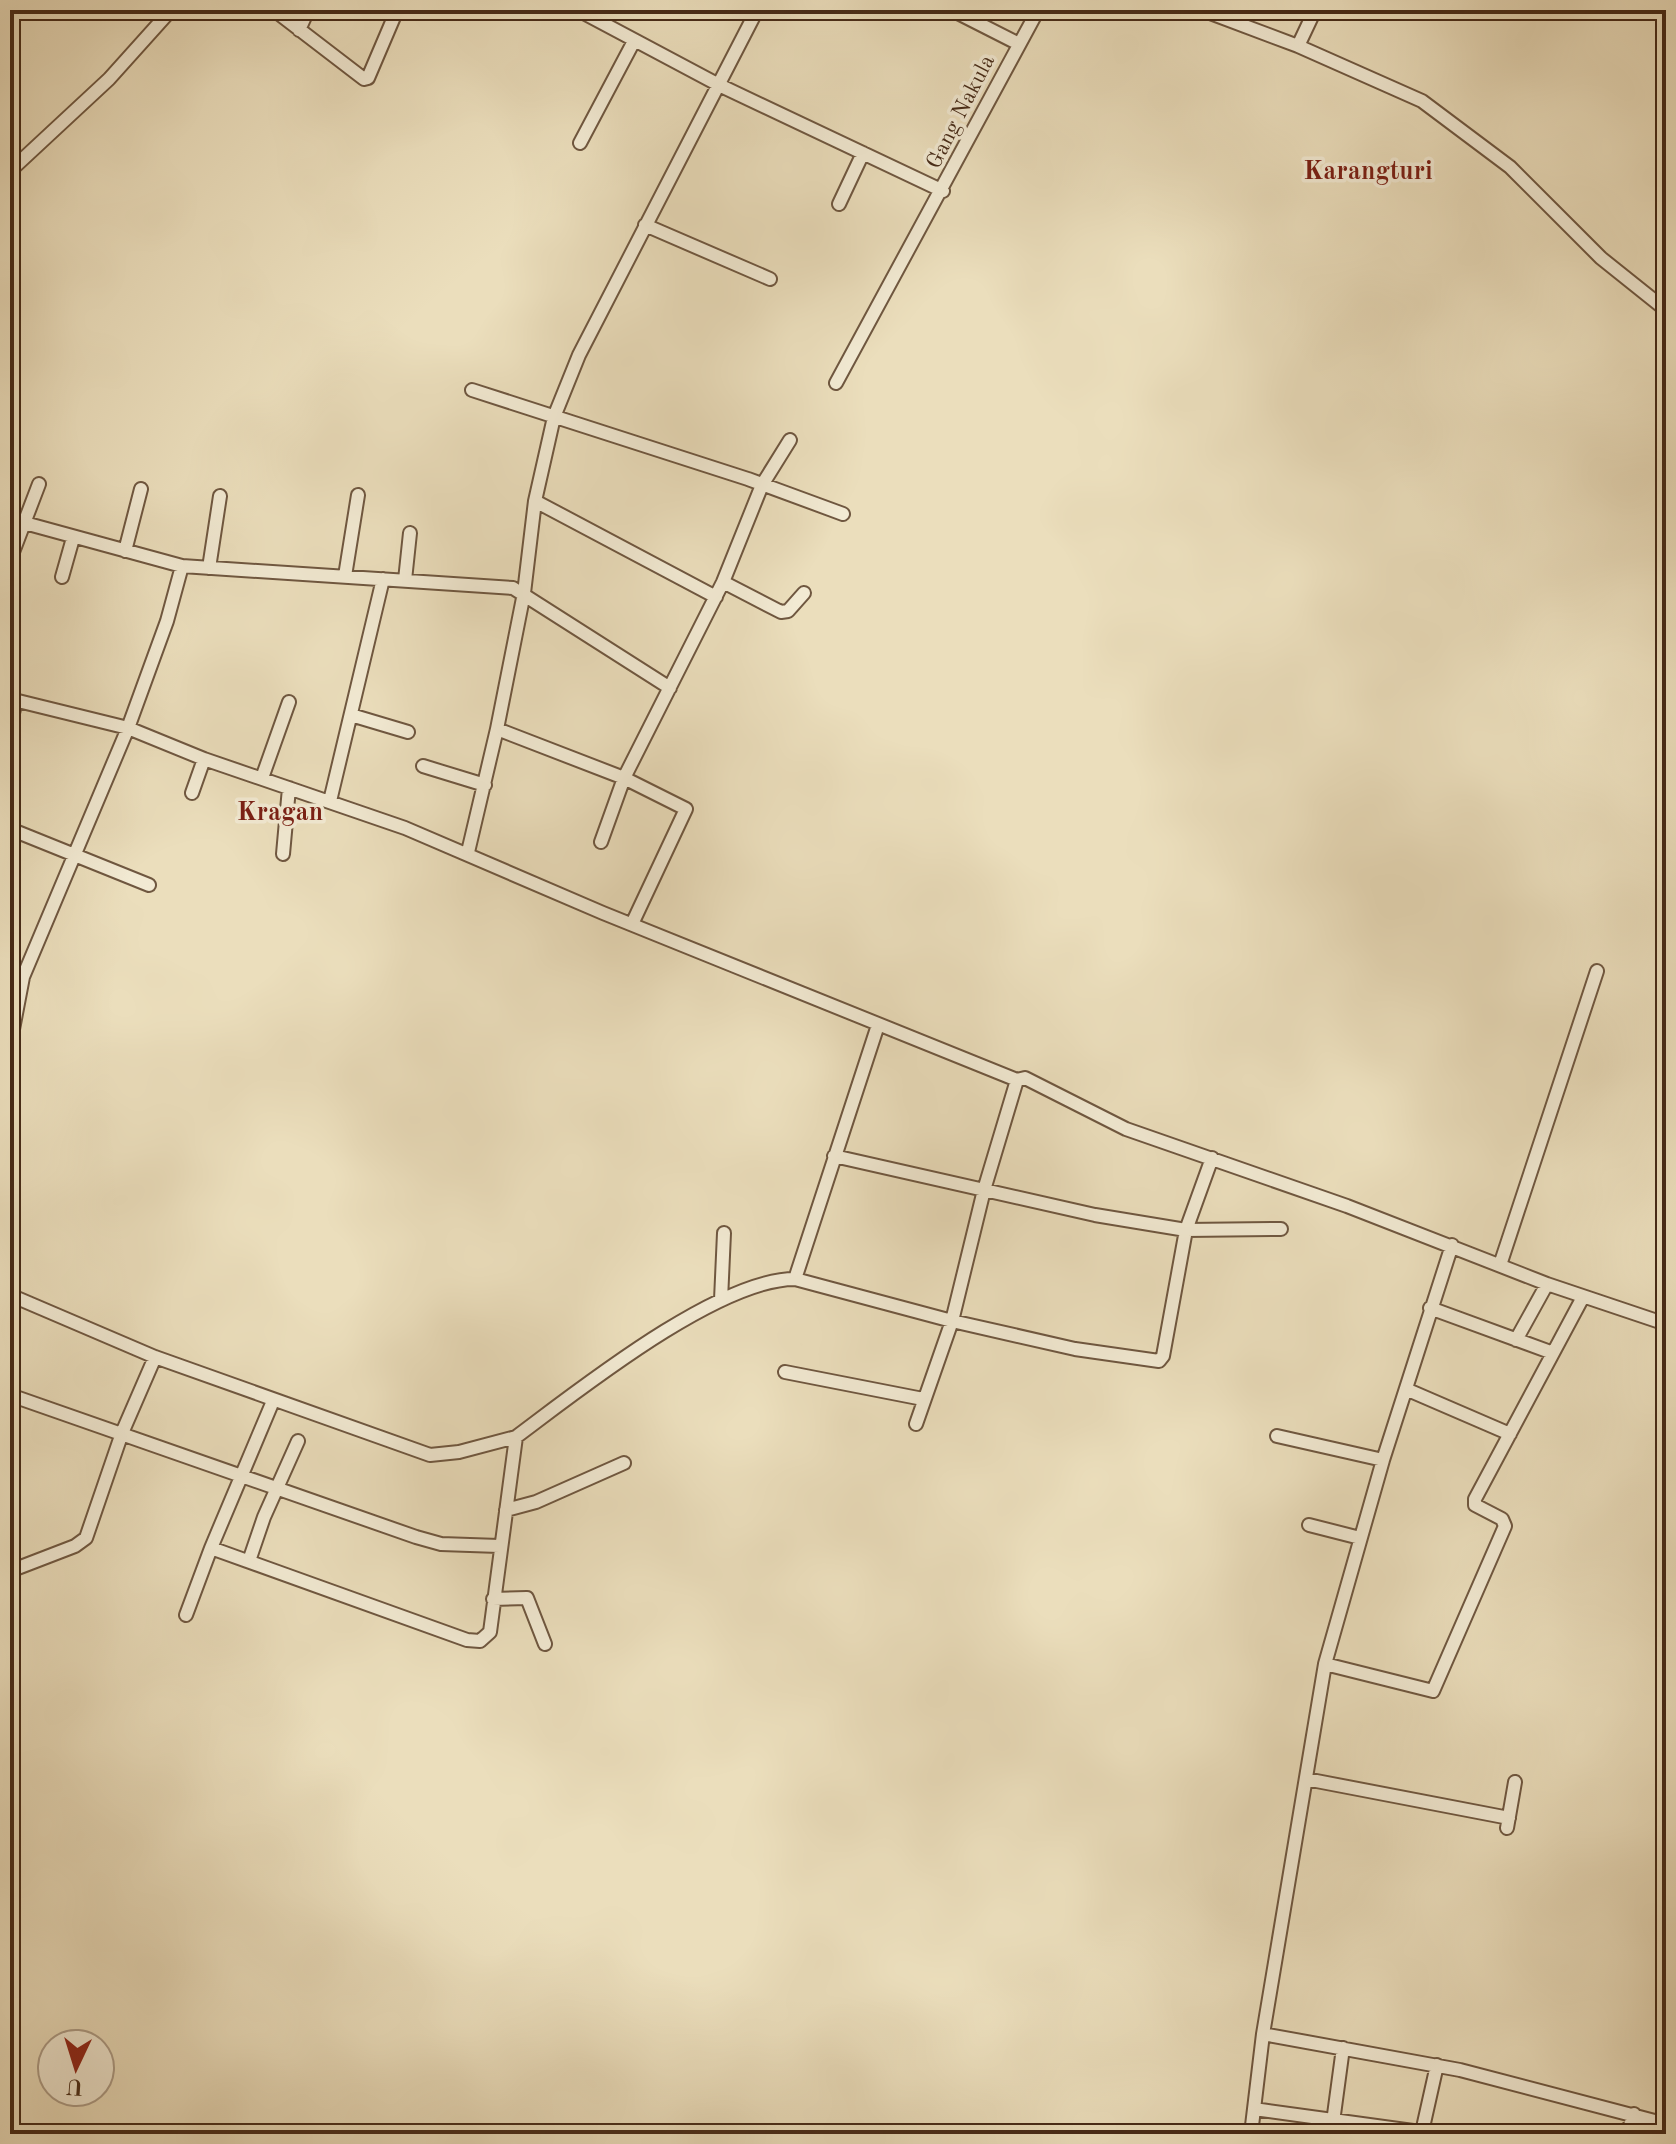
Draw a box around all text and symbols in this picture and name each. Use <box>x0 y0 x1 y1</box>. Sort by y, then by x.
street label: Gang Nakula <box>923 51 999 172</box>
district label: Karangturi <box>1303 159 1433 185</box>
district label: Kragan <box>237 800 323 826</box>
north arrow <box>36 2028 116 2108</box>
text: U <box>65 2074 84 2098</box>

